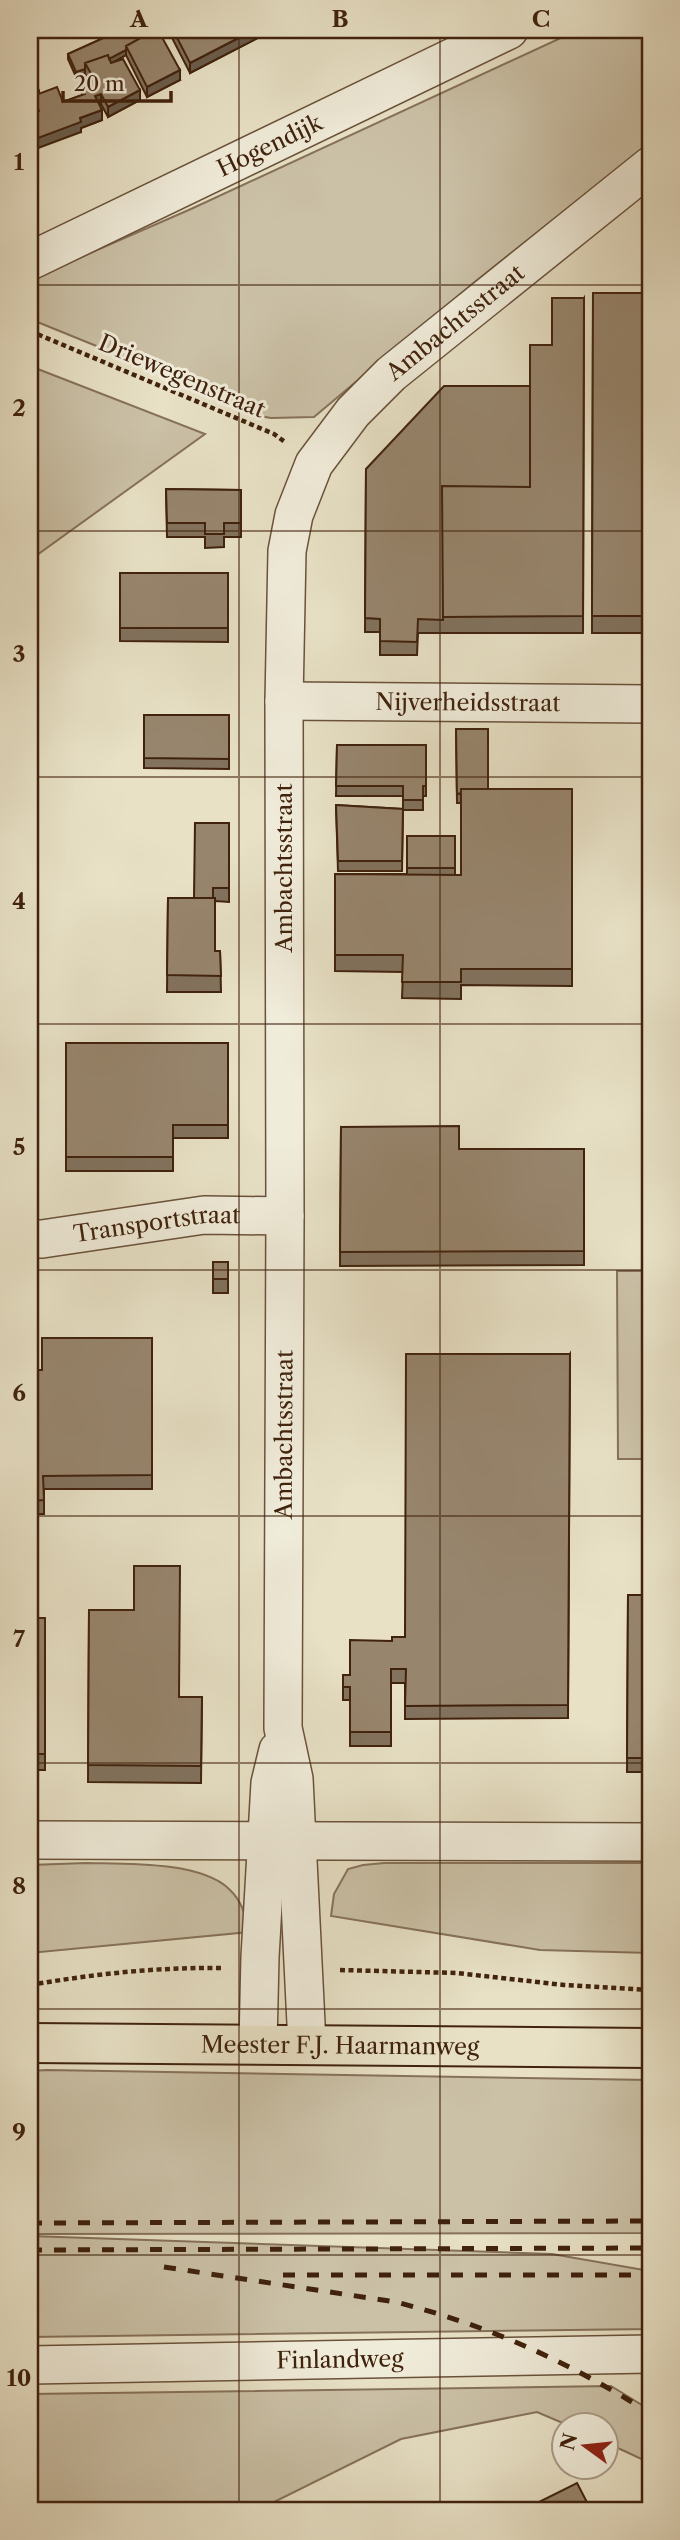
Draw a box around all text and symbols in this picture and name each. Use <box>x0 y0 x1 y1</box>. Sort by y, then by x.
text: A <box>129 5 149 33</box>
text: B <box>331 5 349 33</box>
text: C <box>532 5 550 33</box>
scale bar <box>63 60 172 104</box>
text: 20 m <box>74 71 125 96</box>
street label: Hogendijk <box>212 107 328 183</box>
text: 1 <box>14 148 25 176</box>
street label: Ambachtsstraat <box>380 259 530 387</box>
street label: Driewegenstraat <box>94 328 270 424</box>
text: 2 <box>12 394 26 422</box>
text: 3 <box>13 640 26 668</box>
street label: Nijverheidsstraat <box>375 688 561 717</box>
street label: Ambachtsstraat <box>270 783 298 954</box>
text: 4 <box>12 887 26 915</box>
text: 5 <box>13 1133 25 1161</box>
street label: Transportstraat <box>72 1201 240 1248</box>
street label: Ambachtsstraat <box>270 1350 298 1520</box>
text: 6 <box>12 1379 26 1407</box>
text: 7 <box>13 1625 25 1653</box>
text: 8 <box>12 1872 26 1900</box>
street label: Meester F.J. Haarmanweg <box>201 2030 480 2061</box>
text: 9 <box>12 2118 26 2146</box>
street label: Finlandweg <box>276 2344 405 2375</box>
text: 10 <box>7 2364 31 2392</box>
north arrow <box>550 2410 620 2480</box>
text: N <box>556 2431 582 2453</box>

